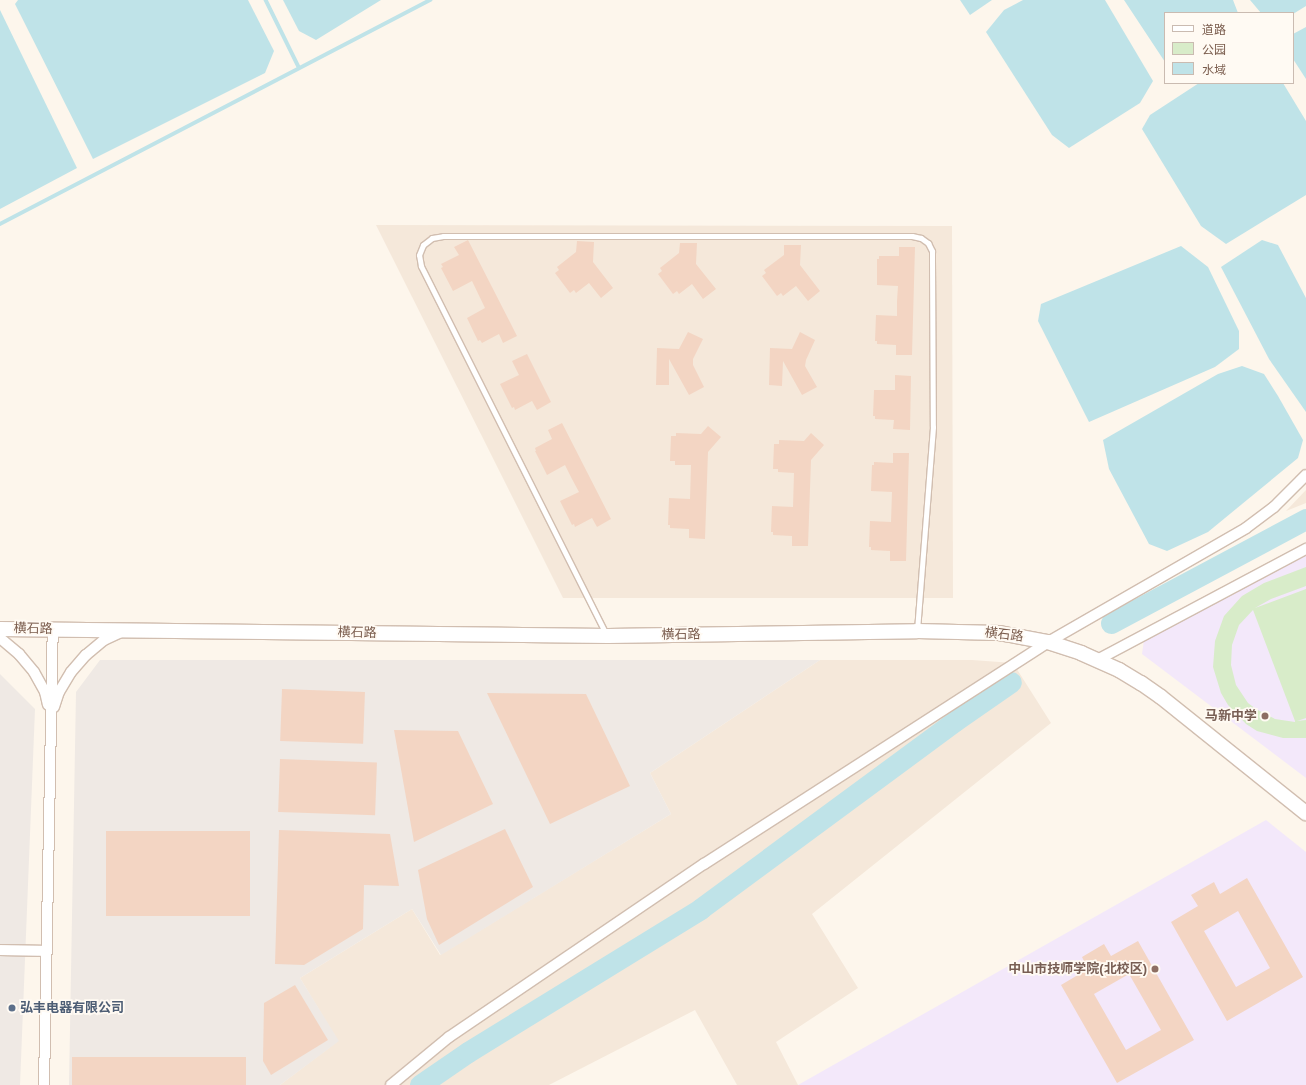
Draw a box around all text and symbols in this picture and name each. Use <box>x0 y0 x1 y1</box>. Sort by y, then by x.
legend <box>1164 12 1294 84</box>
text: 道路 <box>1202 23 1226 37</box>
text: 公园 <box>1202 43 1226 57</box>
text: 水域 <box>1202 63 1226 77</box>
street label: 横石路 <box>13 621 53 637</box>
street label: 横石路 <box>337 625 377 641</box>
street label: 横石路 <box>984 625 1024 645</box>
street label: 横石路 <box>661 627 701 643</box>
place label: 马新中学 <box>1205 708 1257 724</box>
marker: 马新中学 <box>1260 711 1270 721</box>
place label: 中山市技师学院(北校区) <box>1008 961 1147 977</box>
marker: 中山市技师学院(北校区) <box>1150 964 1160 974</box>
place label: 弘丰电器有限公司 <box>20 1000 124 1016</box>
marker: 弘丰电器有限公司 <box>7 1003 17 1013</box>

